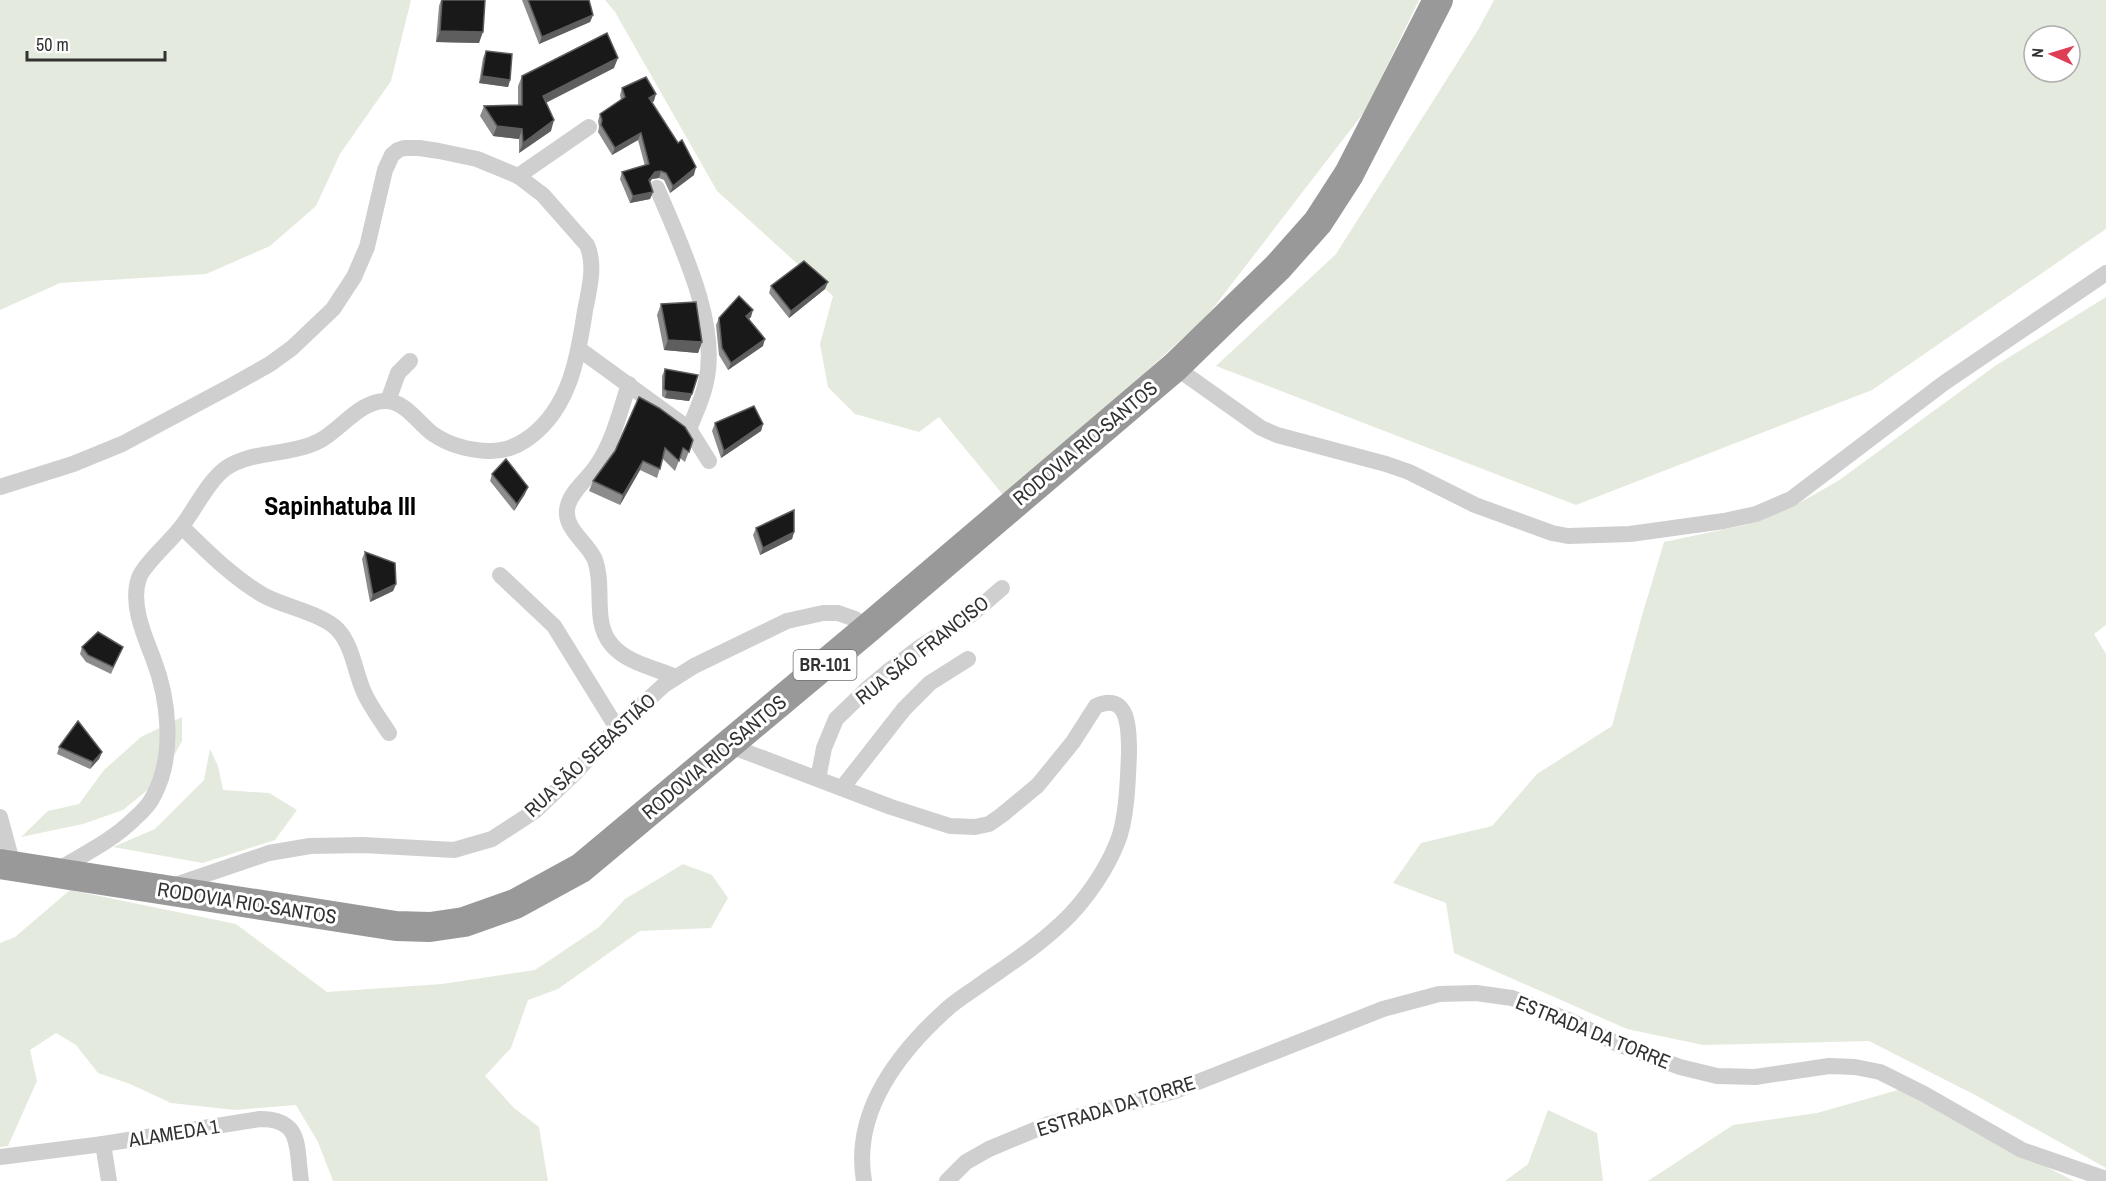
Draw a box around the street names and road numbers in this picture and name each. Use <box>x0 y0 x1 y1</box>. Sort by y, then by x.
street label: RODOVIA RIO-SANTOS <box>1007 374 1163 511</box>
street label: RUA SÃO FRANCISO <box>849 589 994 710</box>
road number: BR-101 <box>794 650 856 680</box>
street label: RUA SÃO SEBASTIÃO <box>518 687 661 823</box>
street label: RODOVIA RIO-SANTOS <box>636 688 792 825</box>
street label: RODOVIA RIO-SANTOS <box>156 875 339 930</box>
street label: ESTRADA DA TORRE <box>1512 988 1674 1075</box>
street label: ESTRADA DA TORRE <box>1033 1069 1198 1142</box>
street label: ALAMEDA 1 <box>126 1112 221 1153</box>

